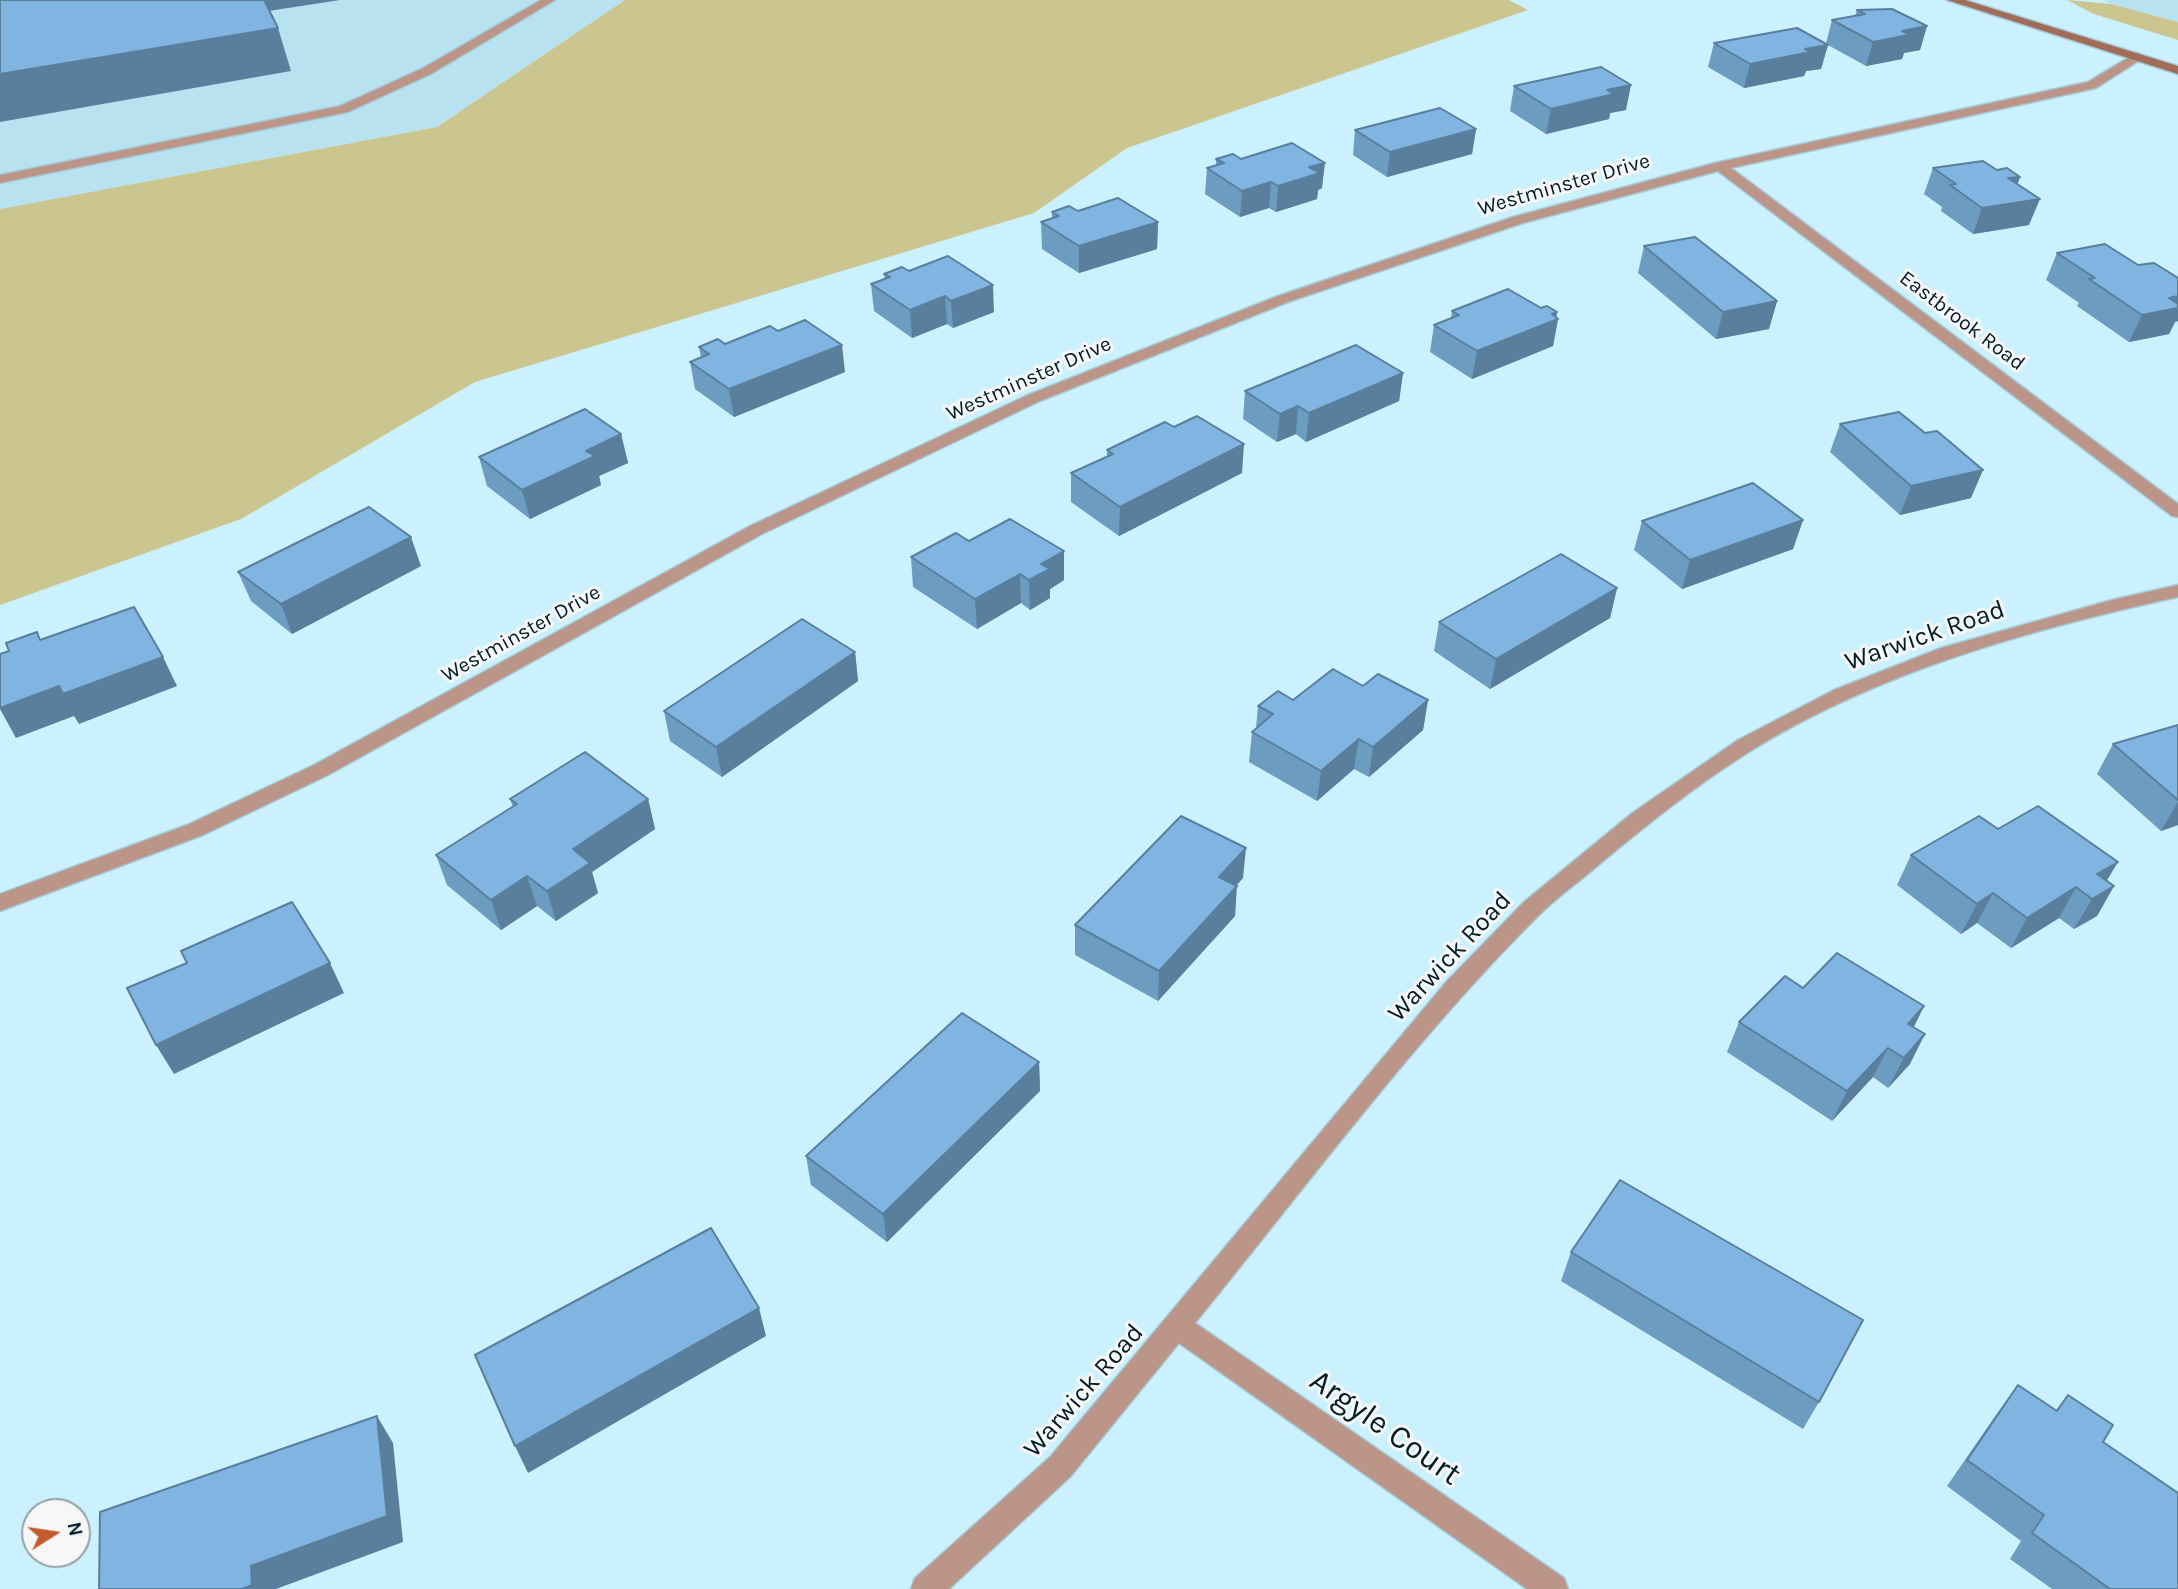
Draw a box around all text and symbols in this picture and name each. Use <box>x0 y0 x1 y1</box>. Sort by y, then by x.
street label: Westminster Drive <box>1475 148 1653 222</box>
street label: Eastbrook Road <box>1894 266 2030 376</box>
street label: Westminster Drive <box>943 331 1115 427</box>
street label: Westminster Drive <box>437 580 605 688</box>
street label: Warwick Road <box>1841 594 2009 678</box>
street label: Warwick Road <box>1382 885 1518 1029</box>
street label: Warwick Road <box>1018 1318 1150 1464</box>
street label: Argyle Court <box>1302 1362 1468 1494</box>
north arrow <box>21 1498 91 1568</box>
text: N <box>62 1520 87 1538</box>

